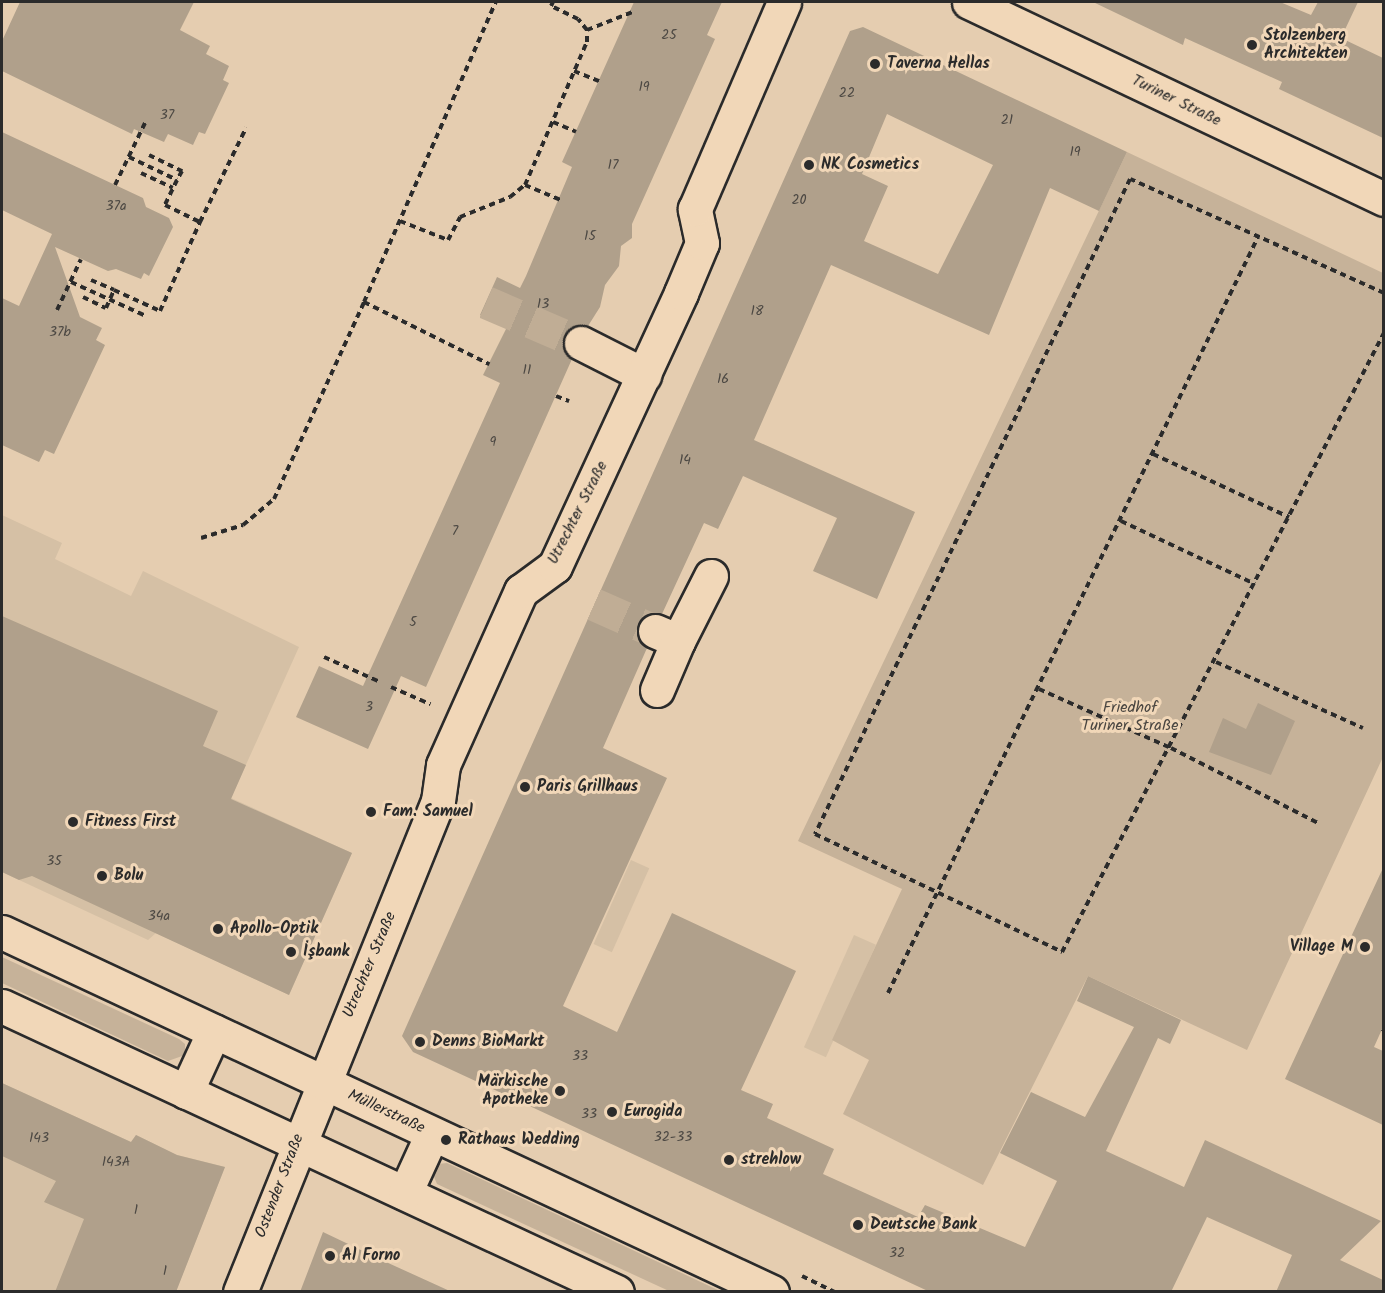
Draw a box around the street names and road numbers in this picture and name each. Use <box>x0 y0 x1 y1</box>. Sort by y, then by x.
street label: Turiner Straße <box>1128 71 1224 131</box>
street label: Utrechter Straße <box>544 458 612 568</box>
street label: Utrechter Straße <box>339 909 401 1021</box>
street label: Müllerstraße <box>344 1086 428 1138</box>
street label: Ostender Straße <box>251 1131 309 1241</box>

